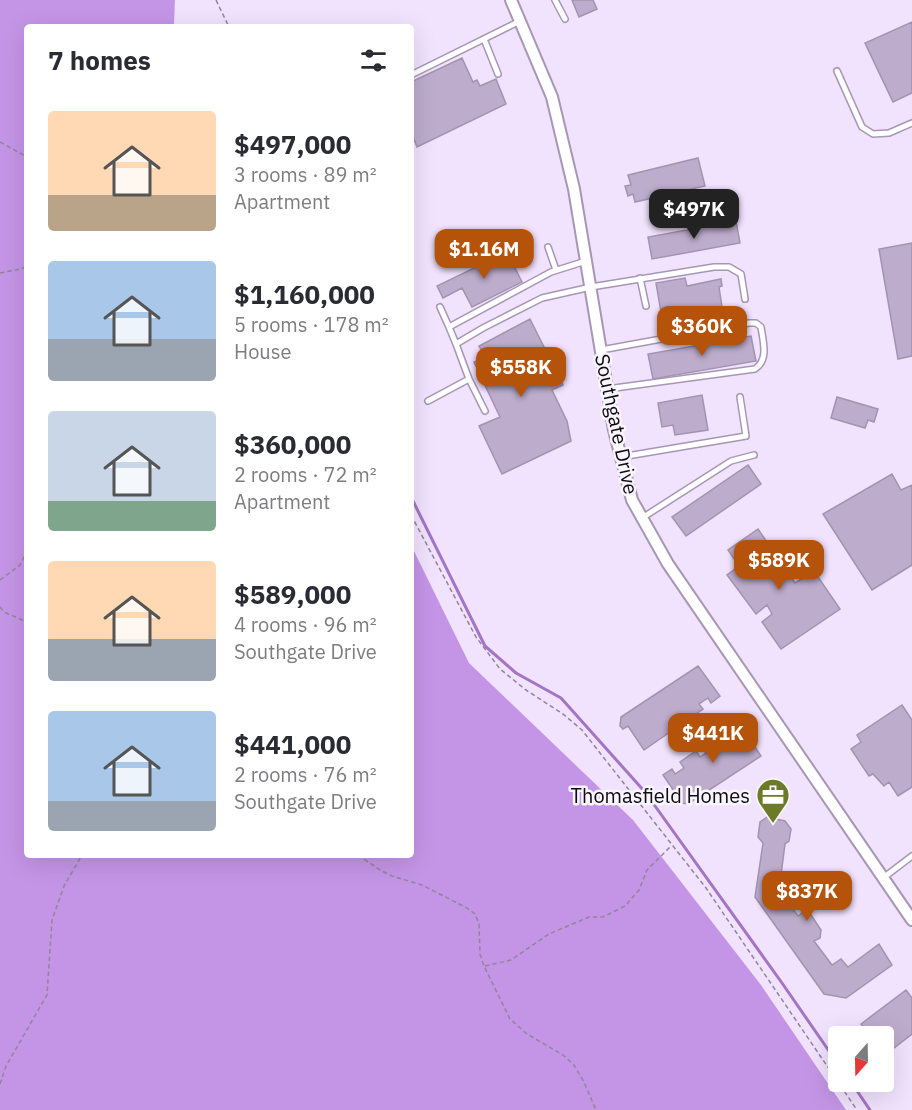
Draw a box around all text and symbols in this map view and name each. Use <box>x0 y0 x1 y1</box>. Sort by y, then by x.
text: 7 homes <box>48 43 151 77</box>
icon: filters <box>357 44 390 77</box>
text: $497,000 <box>234 127 351 161</box>
icon: home <box>96 135 168 207</box>
text: 3 rooms · 89 m² <box>234 161 377 188</box>
text: Apartment <box>234 188 330 215</box>
pin: $497K <box>652 189 736 240</box>
text: $497K <box>663 195 725 222</box>
pin: $1.16M <box>435 229 533 280</box>
text: $1.16M <box>449 235 519 262</box>
text: $1,160,000 <box>234 277 375 311</box>
icon: home <box>96 285 168 357</box>
pin: $360K <box>660 306 744 357</box>
text: 5 rooms · 178 m² <box>234 311 389 338</box>
text: $360K <box>671 312 733 339</box>
text: House <box>234 338 291 365</box>
pin: $558K <box>479 347 563 398</box>
street label: Southgate Drive <box>589 351 645 497</box>
text: $558K <box>490 353 552 380</box>
text: $360,000 <box>234 427 351 461</box>
icon: home <box>96 435 168 507</box>
text: 2 rooms · 72 m² <box>234 461 377 488</box>
text: Apartment <box>234 488 330 515</box>
pin: $589K <box>737 540 821 591</box>
text: $589K <box>748 546 810 573</box>
text: $589,000 <box>234 577 351 611</box>
icon: home <box>96 585 168 657</box>
text: 4 rooms · 96 m² <box>234 611 377 638</box>
text: Southgate Drive <box>234 638 377 665</box>
pin: $441K <box>671 713 755 764</box>
text: $441K <box>682 719 744 746</box>
text: $441,000 <box>234 727 351 761</box>
icon: home <box>96 735 168 807</box>
text: 2 rooms · 76 m² <box>234 761 377 788</box>
office icon: Thomasfield Homes <box>755 777 791 824</box>
place label: Thomasfield Homes <box>571 782 750 809</box>
text: Southgate Drive <box>234 788 377 815</box>
pin: $837K <box>765 871 849 922</box>
text: $837K <box>776 877 838 904</box>
north arrow <box>828 1026 894 1092</box>
map controls <box>828 1026 894 1092</box>

